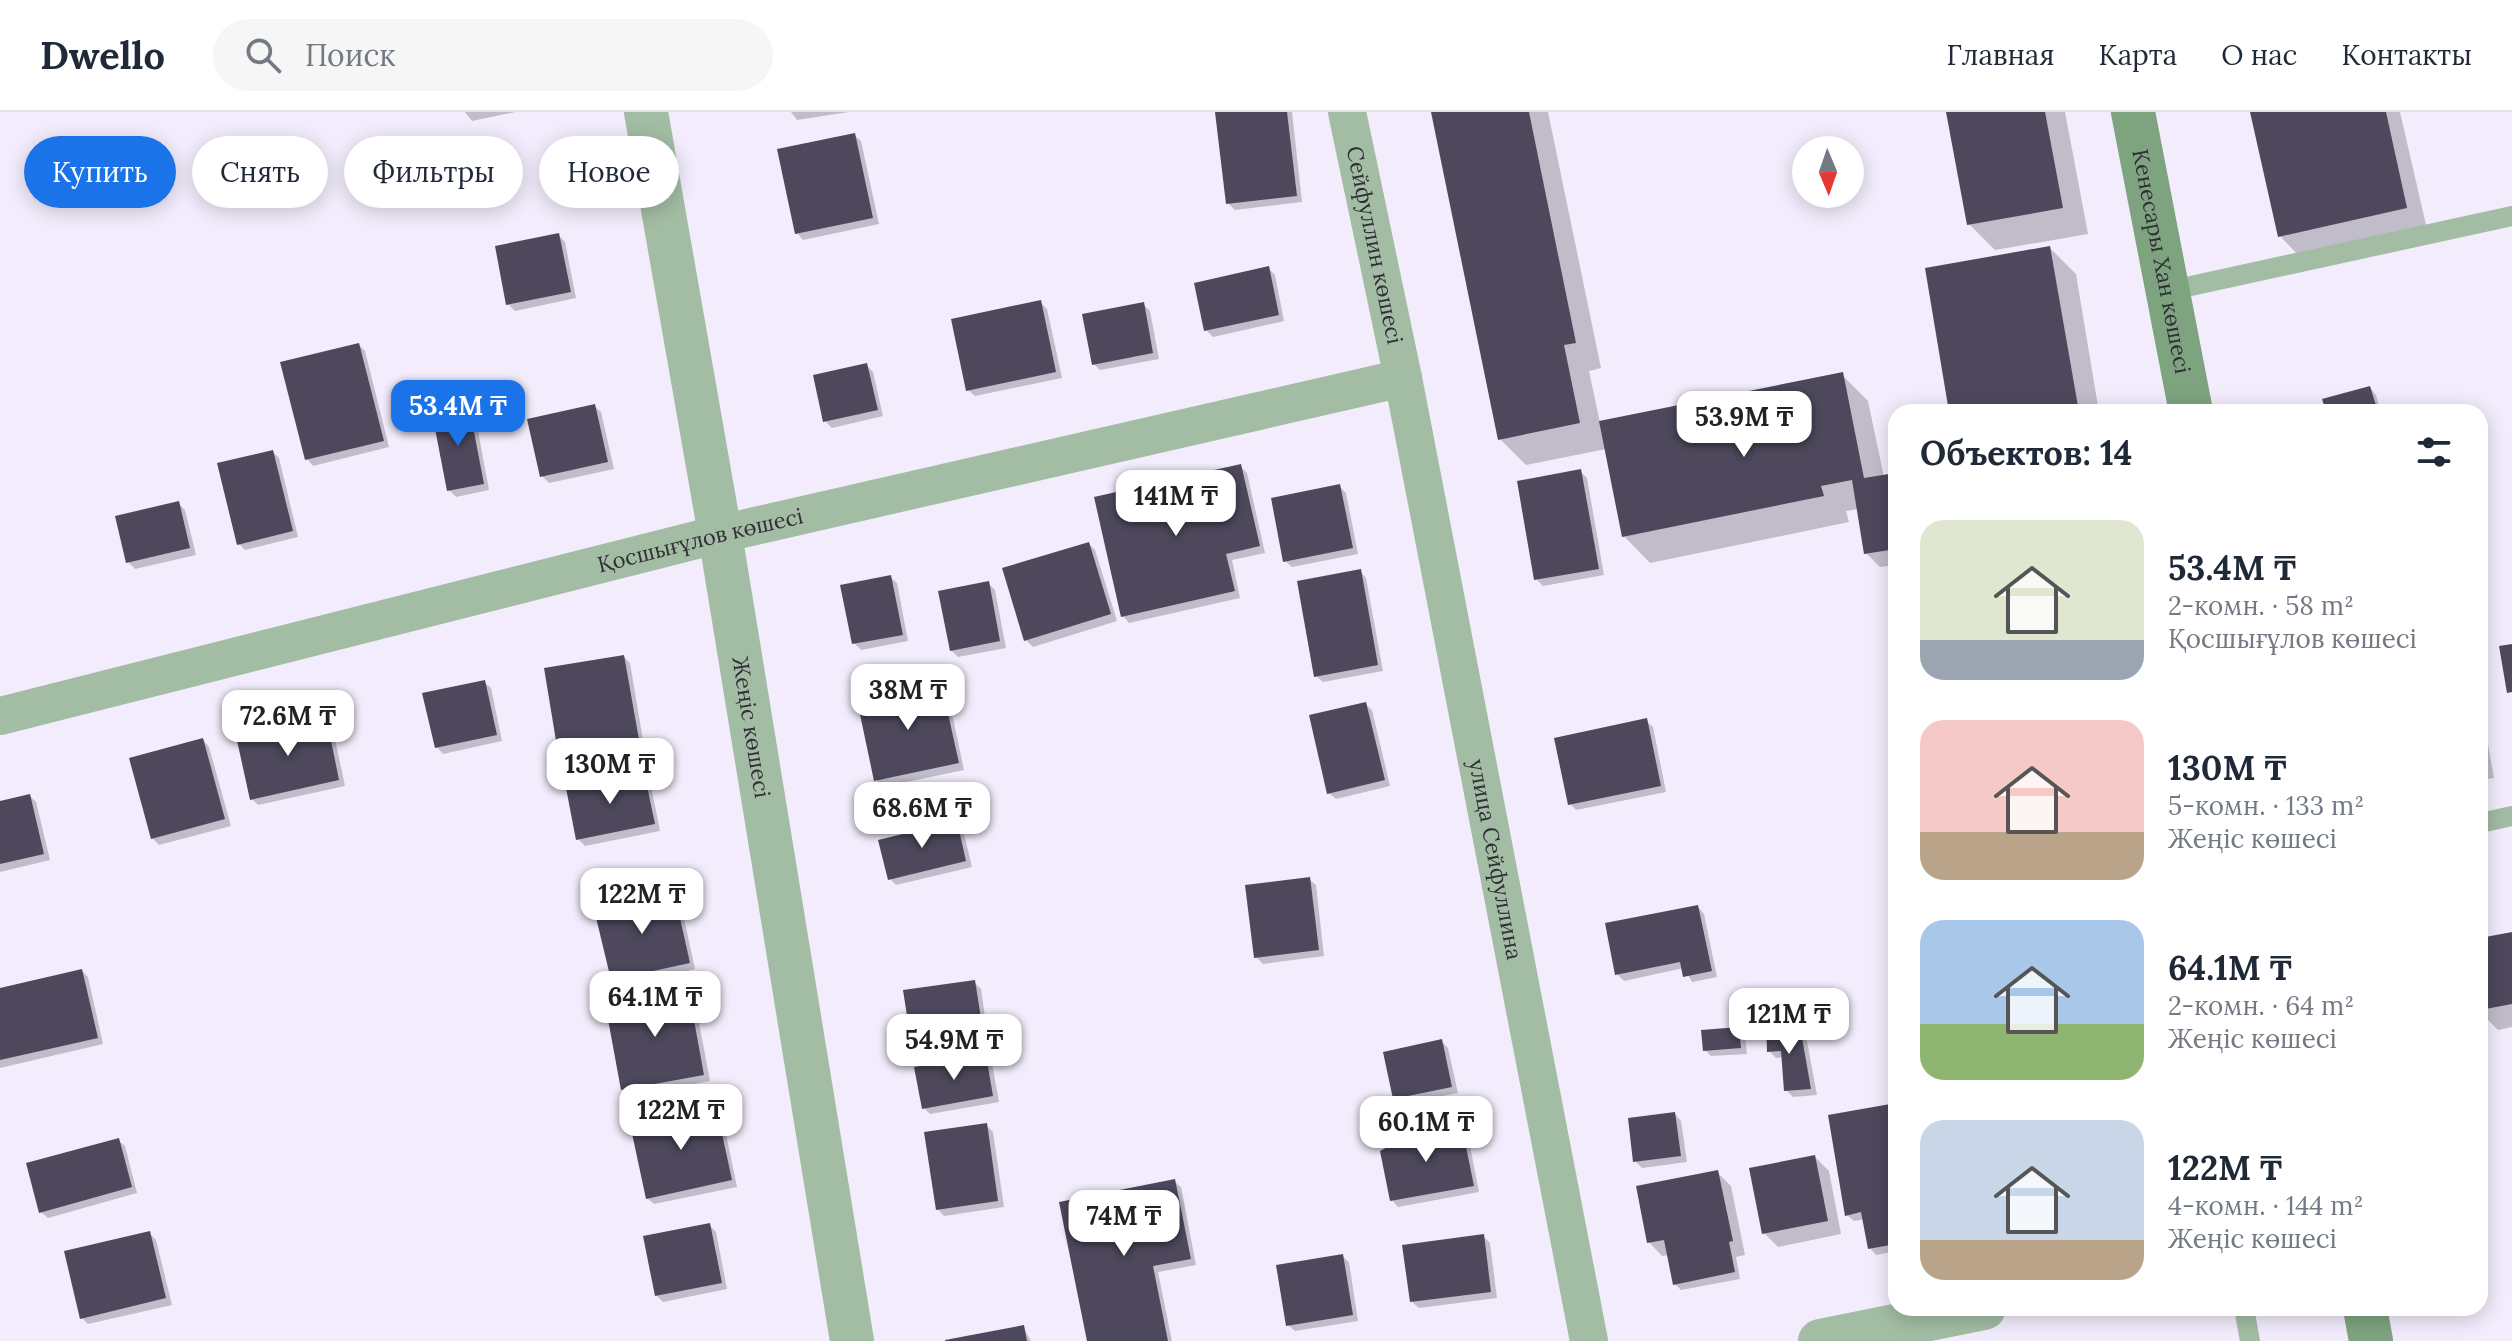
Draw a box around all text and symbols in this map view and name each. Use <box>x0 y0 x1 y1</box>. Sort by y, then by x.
search box <box>213 19 773 91</box>
text: Dwello <box>40 31 165 79</box>
icon: search <box>241 33 285 77</box>
text: Поиск <box>305 36 396 74</box>
text: Главная <box>1946 37 2055 73</box>
text: Карта <box>2099 37 2177 73</box>
text: О нас <box>2221 37 2298 73</box>
text: Контакты <box>2342 37 2472 73</box>
chip: Купить <box>24 136 176 208</box>
chip: Снять <box>192 136 328 208</box>
chip: Фильтры <box>344 136 523 208</box>
chip: Новое <box>539 136 679 208</box>
north arrow <box>1792 136 1864 208</box>
map controls <box>1792 136 1864 208</box>
street label: Сейфуллин көшесі <box>1341 144 1409 347</box>
street label: Кенесары Хан көшесі <box>2126 147 2197 376</box>
pin: 53.4M ₸ <box>384 380 532 448</box>
text: 53.4M ₸ <box>409 389 507 422</box>
pin: 53.9M ₸ <box>1670 391 1818 459</box>
text: 53.9M ₸ <box>1695 400 1793 433</box>
icon: filters <box>2412 430 2456 474</box>
text: Объектов: 14 <box>1920 431 2132 474</box>
pin: 141M ₸ <box>1111 470 1241 538</box>
text: 141M ₸ <box>1134 479 1218 512</box>
street label: Қосшығұлов көшесі <box>594 501 806 578</box>
text: 53.4M ₸ <box>2168 546 2296 589</box>
icon: home <box>1984 552 2080 648</box>
text: 2-комн. · 58 m² <box>2168 589 2354 622</box>
text: Қосшығұлов көшесі <box>2168 622 2417 655</box>
street label: Жеңіс көшесі <box>726 654 777 800</box>
pin: 38M ₸ <box>852 664 964 732</box>
text: 38M ₸ <box>869 673 947 706</box>
pin: 72.6M ₸ <box>214 690 362 758</box>
text: 72.6M ₸ <box>240 699 336 732</box>
pin: 130M ₸ <box>545 738 675 806</box>
text: 130M ₸ <box>2168 746 2287 789</box>
text: 130M ₸ <box>565 747 655 780</box>
icon: home <box>1984 752 2080 848</box>
street label: улица Сейфуллина <box>1463 757 1529 962</box>
pin: 68.6M ₸ <box>848 782 996 850</box>
text: 5-комн. · 133 m² <box>2168 789 2364 822</box>
text: 68.6M ₸ <box>872 791 972 824</box>
text: Жеңіс көшесі <box>2168 822 2337 855</box>
pin: 122M ₸ <box>577 868 707 936</box>
text: 122M ₸ <box>598 877 686 910</box>
text: 64.1M ₸ <box>2168 946 2292 989</box>
icon: home <box>1984 952 2080 1048</box>
pin: 64.1M ₸ <box>581 971 729 1039</box>
text: 64.1M ₸ <box>608 980 702 1013</box>
pin: 121M ₸ <box>1724 988 1854 1056</box>
text: 2-комн. · 64 m² <box>2168 989 2354 1022</box>
text: 121M ₸ <box>1747 997 1831 1030</box>
pin: 54.9M ₸ <box>880 1014 1028 1082</box>
text: Жеңіс көшесі <box>2168 1022 2337 1055</box>
text: 54.9M ₸ <box>905 1023 1003 1056</box>
pin: 122M ₸ <box>616 1084 746 1152</box>
text: 122M ₸ <box>637 1093 725 1126</box>
pin: 60.1M ₸ <box>1352 1096 1500 1164</box>
text: 60.1M ₸ <box>1378 1105 1474 1138</box>
text: 122M ₸ <box>2168 1146 2282 1189</box>
icon: home <box>1984 1152 2080 1248</box>
text: 4-комн. · 144 m² <box>2168 1189 2363 1222</box>
pin: 74M ₸ <box>1068 1190 1180 1258</box>
text: 74M ₸ <box>1087 1199 1161 1232</box>
text: Жеңіс көшесі <box>2168 1222 2337 1255</box>

